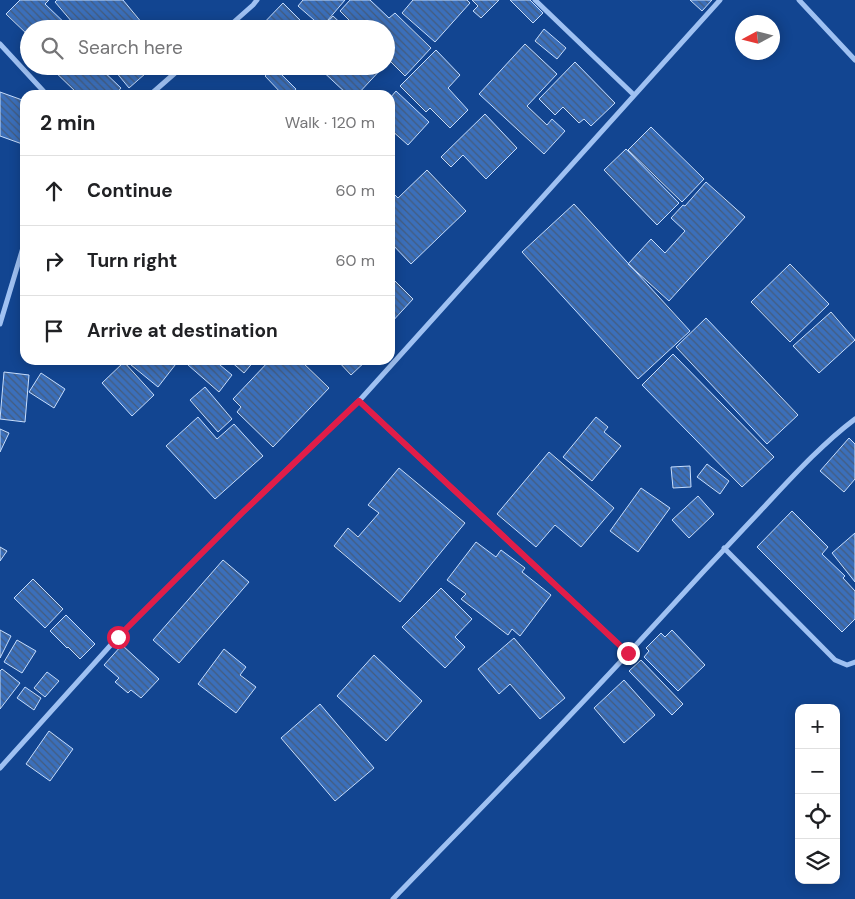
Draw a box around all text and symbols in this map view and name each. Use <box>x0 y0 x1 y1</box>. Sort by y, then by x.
north arrow <box>735 15 780 60</box>
search box <box>20 20 395 75</box>
icon: search <box>38 34 66 62</box>
text: Search here <box>78 35 183 60</box>
text: 2 min <box>40 109 96 137</box>
text: Walk · 120 m <box>285 112 375 133</box>
icon: ahead <box>40 177 68 205</box>
text: Continue <box>87 178 173 203</box>
text: 60 m <box>335 180 375 201</box>
icon: right <box>40 247 68 275</box>
text: Turn right <box>87 248 177 273</box>
text: 60 m <box>335 250 375 271</box>
icon: arrive <box>40 317 68 345</box>
text: Arrive at destination <box>87 318 278 343</box>
route start <box>107 626 130 649</box>
route end <box>617 642 640 665</box>
map controls <box>795 704 840 884</box>
button: + <box>795 704 840 749</box>
button: − <box>795 749 840 794</box>
button: locate <box>795 794 840 839</box>
button: layers <box>795 839 840 884</box>

